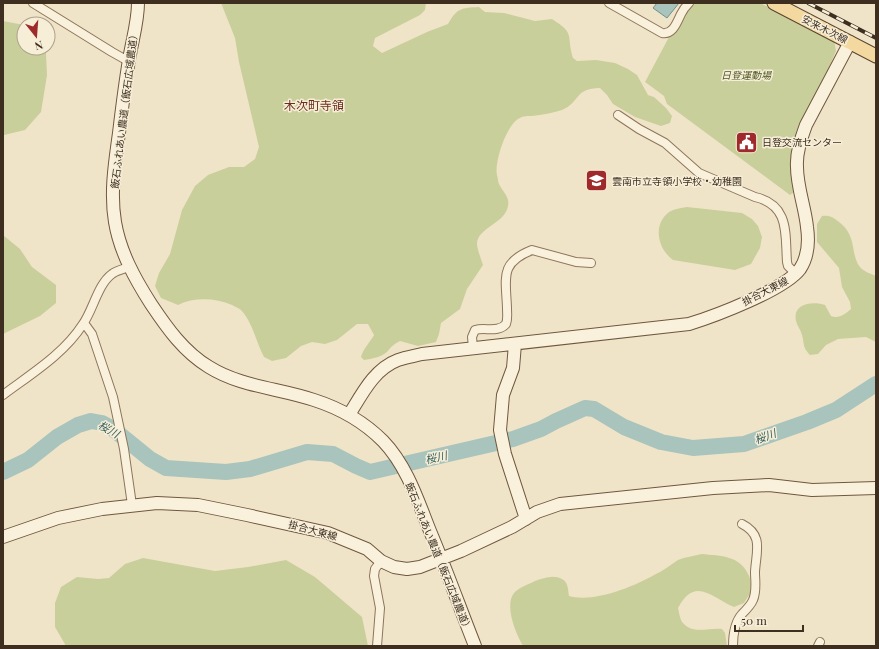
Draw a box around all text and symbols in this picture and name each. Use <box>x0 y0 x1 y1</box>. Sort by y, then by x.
street label: 安来木次線 <box>800 11 850 47</box>
north arrow <box>16 16 56 56</box>
street label: 飯石ふれあい農道（飯石広域農道） <box>107 29 141 189</box>
text: N <box>33 38 45 54</box>
park label: 日登運動場 <box>721 68 772 82</box>
district label: 木次町寺領 <box>284 97 344 113</box>
public building icon: 日登交流センター <box>734 129 760 155</box>
place label: 日登交流センター <box>762 135 842 149</box>
school or university icon: 雲南市立寺領小学校・幼稚園 <box>583 168 609 194</box>
place label: 雲南市立寺領小学校・幼稚園 <box>612 174 742 188</box>
street label: 掛合大東線 <box>740 273 790 309</box>
water label: 桜川 <box>96 417 123 441</box>
water label: 桜川 <box>752 425 779 447</box>
water label: 桜川 <box>424 447 449 467</box>
street label: 飯石ふれあい農道（飯石広域農道） <box>403 480 475 634</box>
street label: 掛合大東線 <box>287 517 339 543</box>
scale bar <box>735 607 803 633</box>
text: 50 m <box>741 612 767 628</box>

